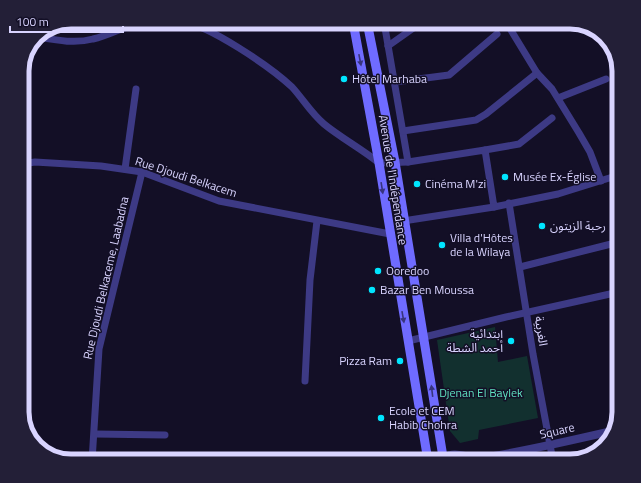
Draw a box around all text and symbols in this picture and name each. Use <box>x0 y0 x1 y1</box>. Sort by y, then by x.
scale bar <box>10 8 123 34</box>
text: 100 m <box>16 12 49 31</box>
one-way arrow <box>357 54 363 66</box>
place label: Hôtel Marhaba <box>352 69 427 88</box>
marker: Hôtel Marhaba <box>339 74 349 84</box>
street label: Avenue de l'Indépendance <box>374 114 413 246</box>
street label: Rue Djoudi Belkacem <box>133 151 240 202</box>
place label: Musée Ex-Église <box>513 167 596 186</box>
marker: Musée Ex-Église <box>500 172 510 182</box>
place label: Cinéma M'zi <box>425 174 486 193</box>
marker: Cinéma M'zi <box>412 179 422 189</box>
one-way arrow <box>379 182 385 194</box>
street label: Rue Djoudi Belkaceme, Laabadna <box>78 195 134 361</box>
place label: رحبة الزيتون <box>550 216 606 235</box>
marker: رحبة الزيتون <box>537 221 547 231</box>
place label: Villa d'Hôtes de la Wilaya <box>450 228 513 261</box>
marker: Villa d'Hôtes de la Wilaya <box>437 240 447 250</box>
place label: Ooredoo <box>386 261 429 280</box>
marker: Ooredoo <box>373 266 383 276</box>
place label: Bazar Ben Moussa <box>380 280 474 299</box>
marker: Bazar Ben Moussa <box>367 285 377 295</box>
one-way arrow <box>401 310 407 323</box>
street label: الغربية <box>530 315 553 347</box>
place label: إبتدائية أحمد الشطة <box>447 324 503 357</box>
marker: إبتدائية أحمد الشطة <box>506 336 516 346</box>
place label: Pizza Ram <box>339 351 392 370</box>
marker: Pizza Ram <box>395 356 405 366</box>
park label: Djenan El Baylek <box>439 383 523 402</box>
one-way arrow <box>429 385 435 397</box>
place label: Ecole et CEM Habib Chohra <box>389 401 457 434</box>
marker: Ecole et CEM Habib Chohra <box>376 413 386 423</box>
street label: Square <box>538 417 576 444</box>

